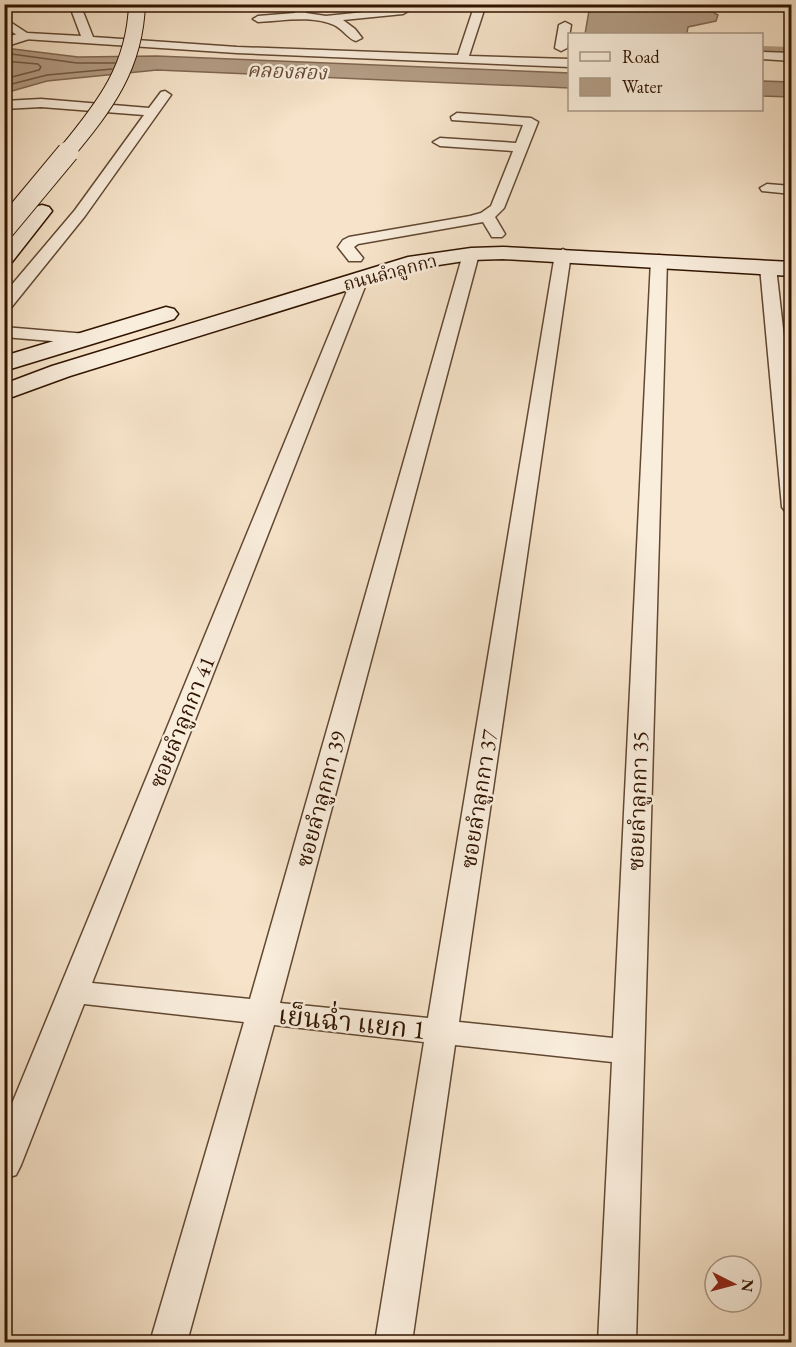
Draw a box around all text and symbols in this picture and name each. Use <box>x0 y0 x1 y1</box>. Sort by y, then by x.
legend <box>568 33 763 111</box>
text: Road <box>622 45 661 68</box>
water label: คลองสอง <box>246 57 329 85</box>
text: Water <box>622 75 663 98</box>
street label: ถนนลำลูกกา <box>341 248 439 296</box>
street label: ซอยลำลูกกา 41 <box>142 652 222 792</box>
street label: ซอยลำลูกกา 39 <box>289 727 353 870</box>
street label: ซอยลำลูกกา 37 <box>454 727 504 870</box>
street label: ซอยลำลูกกา 35 <box>621 731 655 871</box>
street label: เย็นฉ่ำ แยก 1 <box>276 995 428 1047</box>
north arrow <box>703 1254 763 1314</box>
text: N <box>736 1278 759 1293</box>

